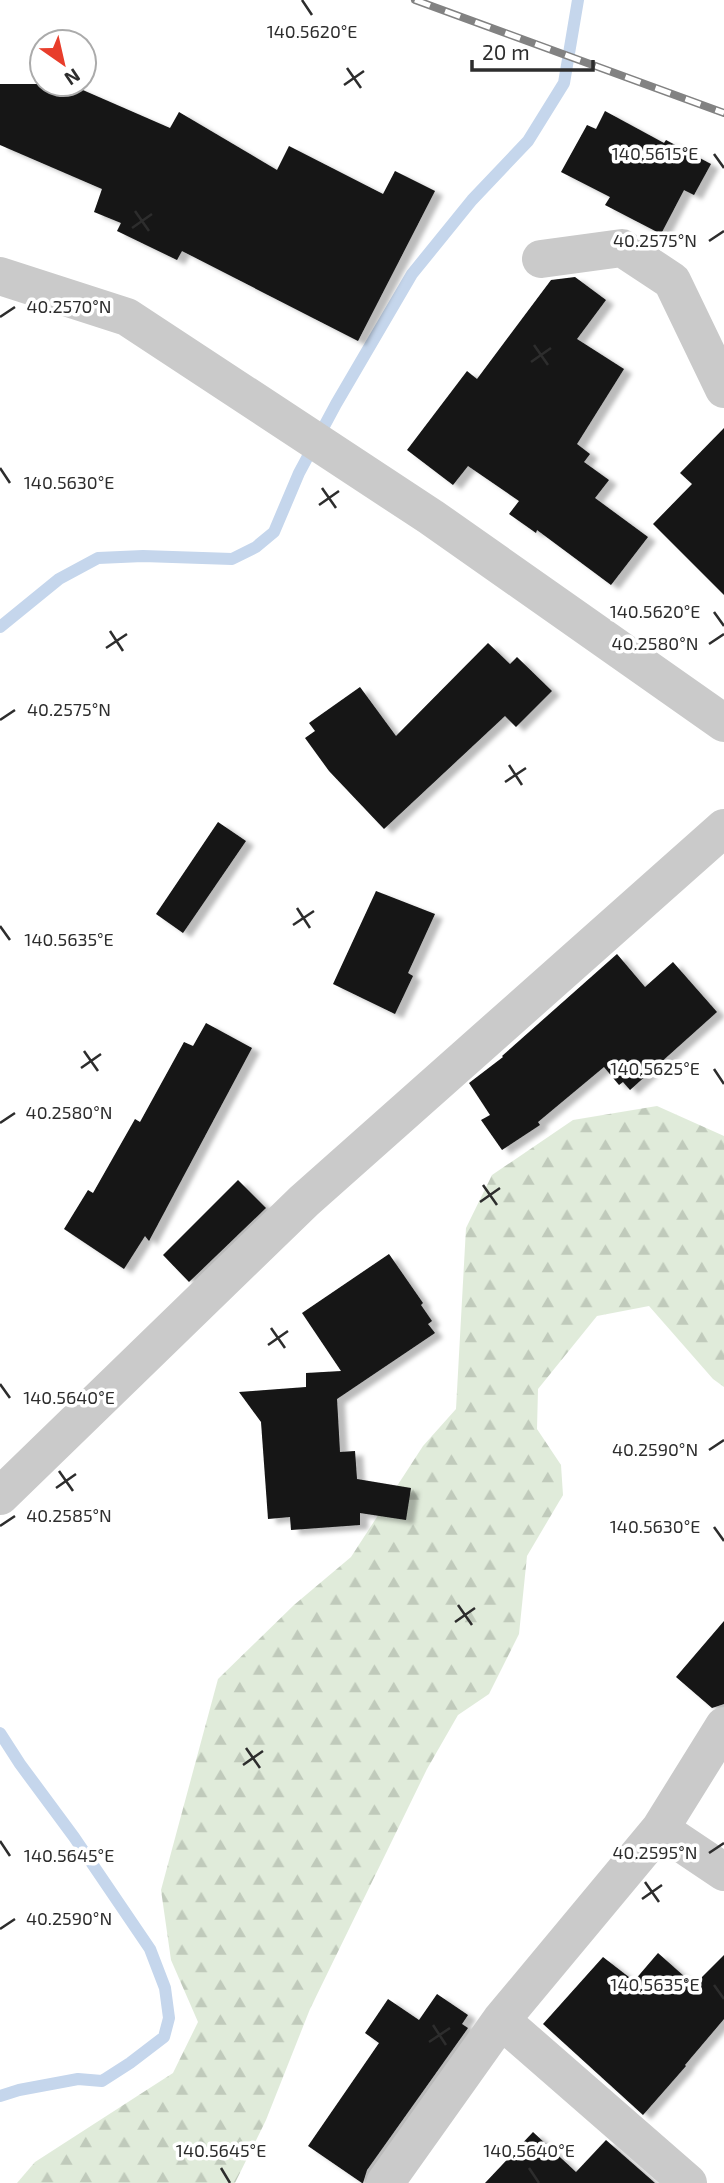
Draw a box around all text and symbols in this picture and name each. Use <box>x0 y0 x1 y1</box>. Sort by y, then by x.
text: 140.5620°E <box>267 20 357 42</box>
north arrow <box>28 28 98 98</box>
scale bar <box>472 28 593 72</box>
text: 20 m <box>482 39 530 64</box>
text: N <box>61 64 85 91</box>
text: 140.5615°E <box>612 142 698 164</box>
text: 40.2575°N <box>613 229 697 251</box>
text: 40.2570°N <box>26 295 112 317</box>
text: 140.5630°E <box>24 471 114 493</box>
text: 140.5620°E <box>610 600 700 622</box>
text: 40.2580°N <box>612 632 698 654</box>
text: 40.2575°N <box>27 698 111 720</box>
text: 140.5635°E <box>24 928 114 950</box>
text: 140.5625°E <box>610 1057 700 1079</box>
text: 40.2580°N <box>26 1101 112 1123</box>
text: 140.5640°E <box>23 1386 115 1408</box>
text: 40.2590°N <box>612 1438 698 1460</box>
text: 40.2585°N <box>26 1504 112 1526</box>
text: 140.5630°E <box>610 1515 700 1537</box>
text: 40.2595°N <box>613 1841 697 1863</box>
text: 140.5645°E <box>24 1844 114 1866</box>
text: 40.2590°N <box>26 1907 112 1929</box>
text: 140.5635°E <box>610 1973 700 1995</box>
text: 140.5645°E <box>176 2139 266 2161</box>
text: 140.5640°E <box>483 2139 575 2161</box>

